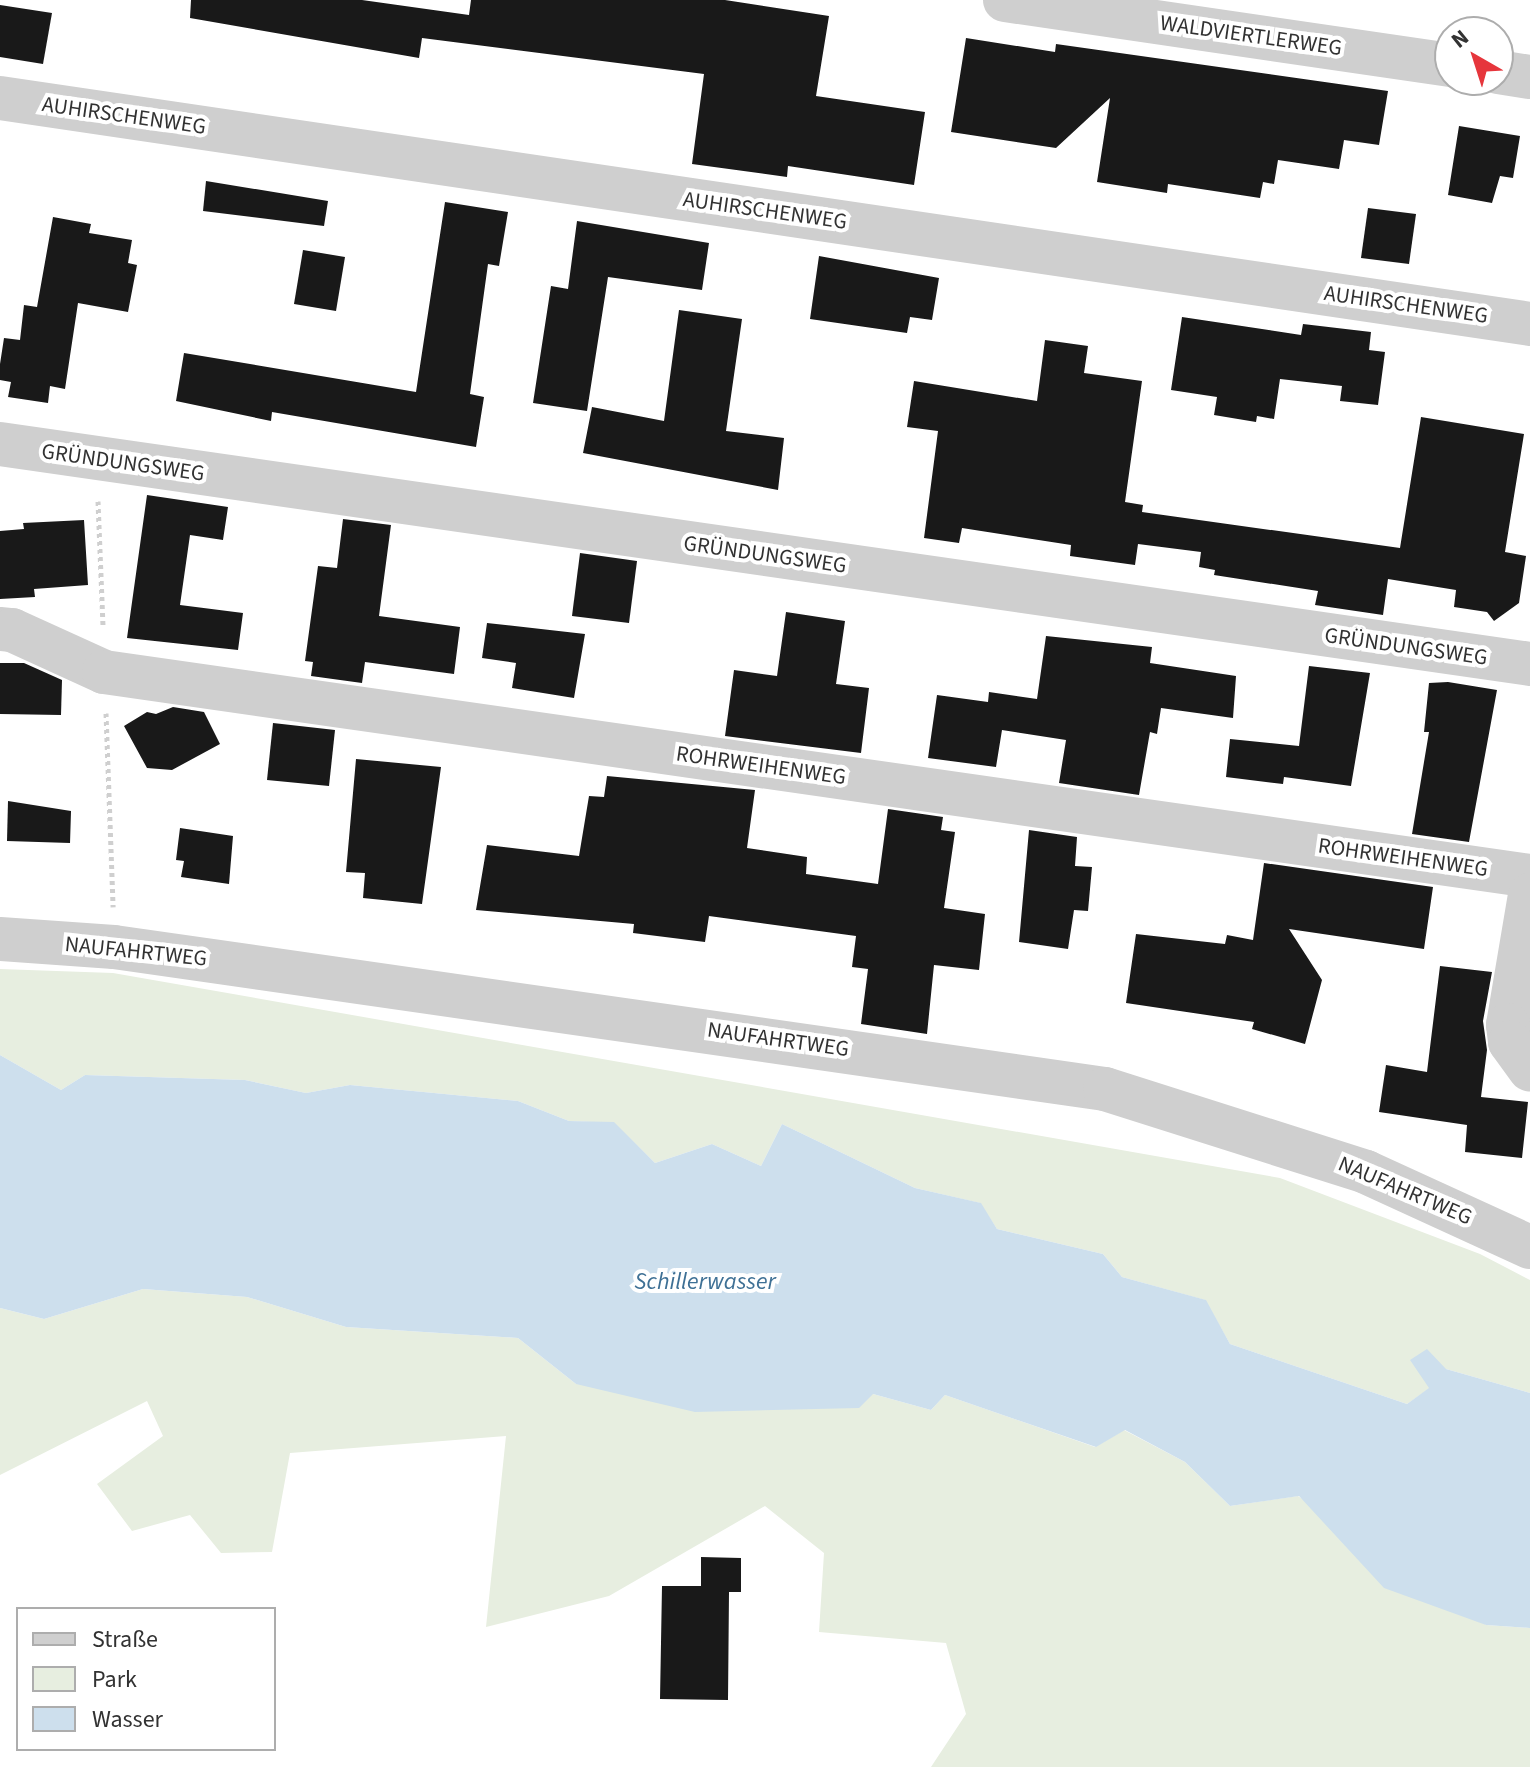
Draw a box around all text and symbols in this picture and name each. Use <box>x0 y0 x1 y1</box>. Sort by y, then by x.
street label: WALDVIERTLERWEG <box>1158 10 1344 62</box>
north arrow <box>1434 16 1514 96</box>
text: N <box>1444 22 1476 56</box>
street label: AUHIRSCHENWEG <box>40 91 208 141</box>
street label: AUHIRSCHENWEG <box>681 186 849 236</box>
street label: AUHIRSCHENWEG <box>1322 280 1490 330</box>
street label: GRÜNDUNGSWEG <box>40 438 206 488</box>
street label: GRÜNDUNGSWEG <box>682 530 848 580</box>
street label: GRÜNDUNGSWEG <box>1323 622 1489 672</box>
street label: ROHRWEIHENWEG <box>674 741 848 791</box>
street label: ROHRWEIHENWEG <box>1316 833 1490 883</box>
street label: NAUFAHRTWEG <box>64 931 208 973</box>
street label: NAUFAHRTWEG <box>705 1017 851 1063</box>
street label: NAUFAHRTWEG <box>1334 1151 1476 1231</box>
water label: Schillerwasser <box>634 1268 776 1296</box>
legend <box>16 1607 276 1751</box>
text: Straße <box>92 1622 158 1657</box>
text: Park <box>92 1662 137 1697</box>
text: Wasser <box>92 1702 163 1737</box>

